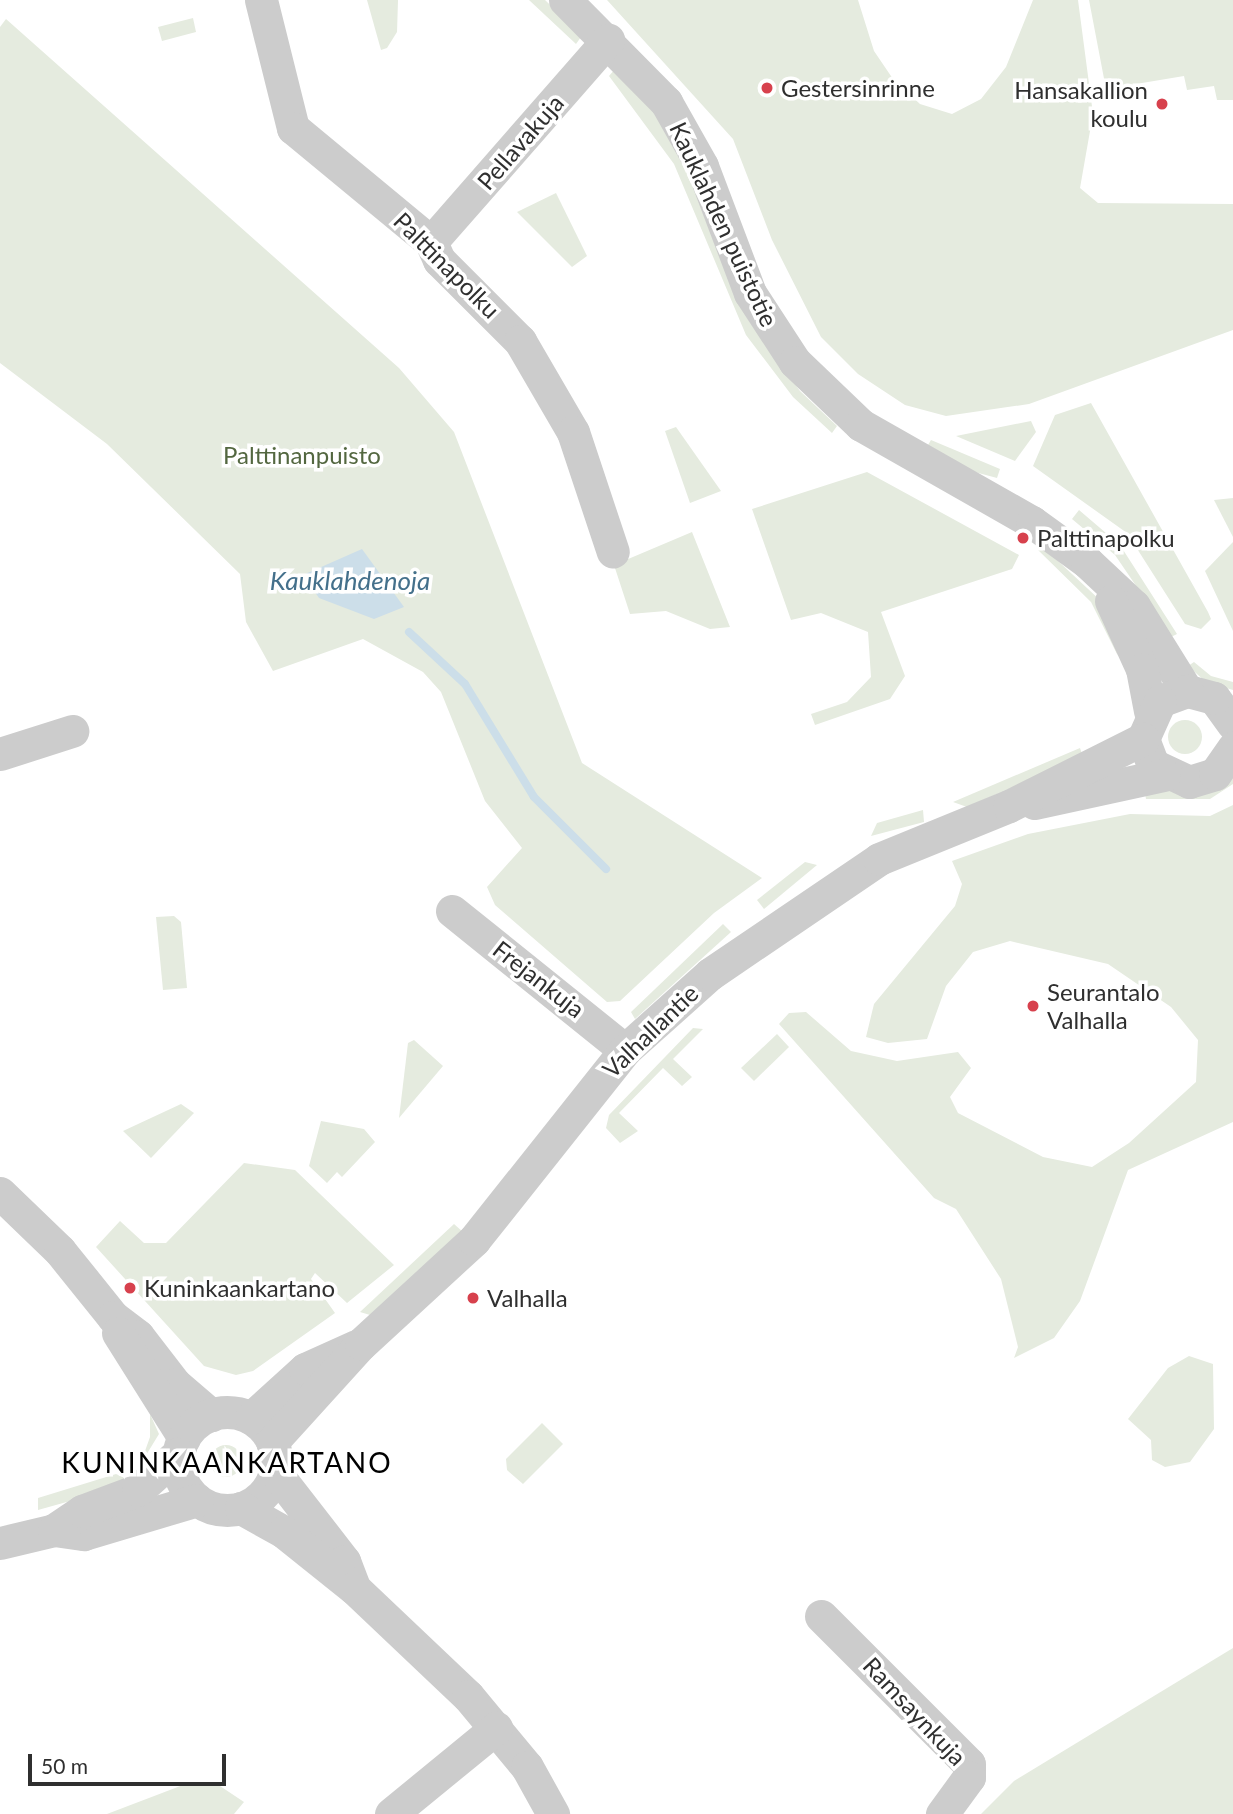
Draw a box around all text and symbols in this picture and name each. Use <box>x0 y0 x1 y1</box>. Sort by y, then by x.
place label: Gestersinrinne <box>781 74 935 102</box>
place label: Hansakallion koulu <box>1014 76 1148 132</box>
marker: Gestersinrinne <box>759 80 775 96</box>
street label: Pellavakuja <box>471 88 569 196</box>
marker: Hansakallion koulu <box>1154 96 1170 112</box>
street label: Kauklahden puistotie <box>664 117 784 331</box>
street label: Palttinapolku <box>388 206 506 324</box>
park label: Palttinanpuisto <box>223 441 381 469</box>
place label: Palttinapolku <box>1037 524 1175 552</box>
marker: Palttinapolku <box>1015 530 1031 546</box>
water label: Kauklahdenoja <box>270 565 430 597</box>
street label: Frejankuja <box>488 934 590 1024</box>
street label: Valhallantie <box>596 978 704 1084</box>
place label: Seurantalo Valhalla <box>1047 978 1159 1034</box>
marker: Seurantalo Valhalla <box>1025 998 1041 1014</box>
place label: Kuninkaankartano <box>144 1274 335 1302</box>
marker: Kuninkaankartano <box>122 1280 138 1296</box>
place label: Valhalla <box>487 1284 568 1312</box>
marker: Valhalla <box>465 1290 481 1306</box>
district label: KUNINKAANKARTANO <box>63 1445 391 1479</box>
street label: Ramsaynkuja <box>858 1651 972 1771</box>
scale bar <box>32 1741 229 1785</box>
text: 50 m <box>41 1753 88 1778</box>

